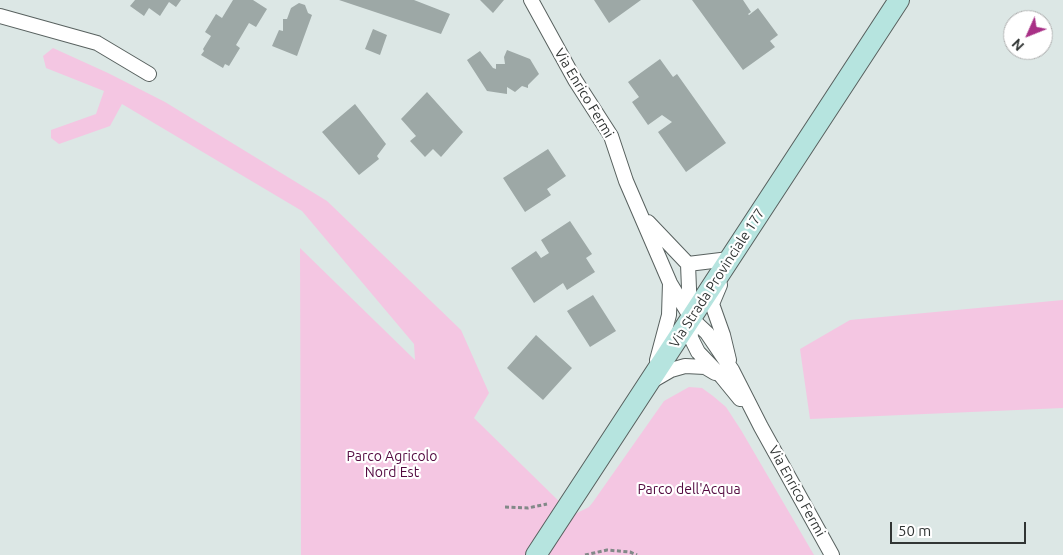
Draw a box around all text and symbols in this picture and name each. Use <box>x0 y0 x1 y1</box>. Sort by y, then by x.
north arrow <box>1003 10 1053 60</box>
text: N <box>1009 35 1027 54</box>
street label: Via Enrico Fermi <box>551 45 617 141</box>
street label: Via Strada Provinciale 177 <box>666 205 768 351</box>
street label: Via Enrico Fermi <box>765 443 829 539</box>
park label: Parco Agricolo Nord Est <box>347 448 437 481</box>
park label: Parco dell'Acqua <box>637 481 741 497</box>
scale bar <box>893 512 1029 544</box>
text: 50 m <box>898 522 931 539</box>

